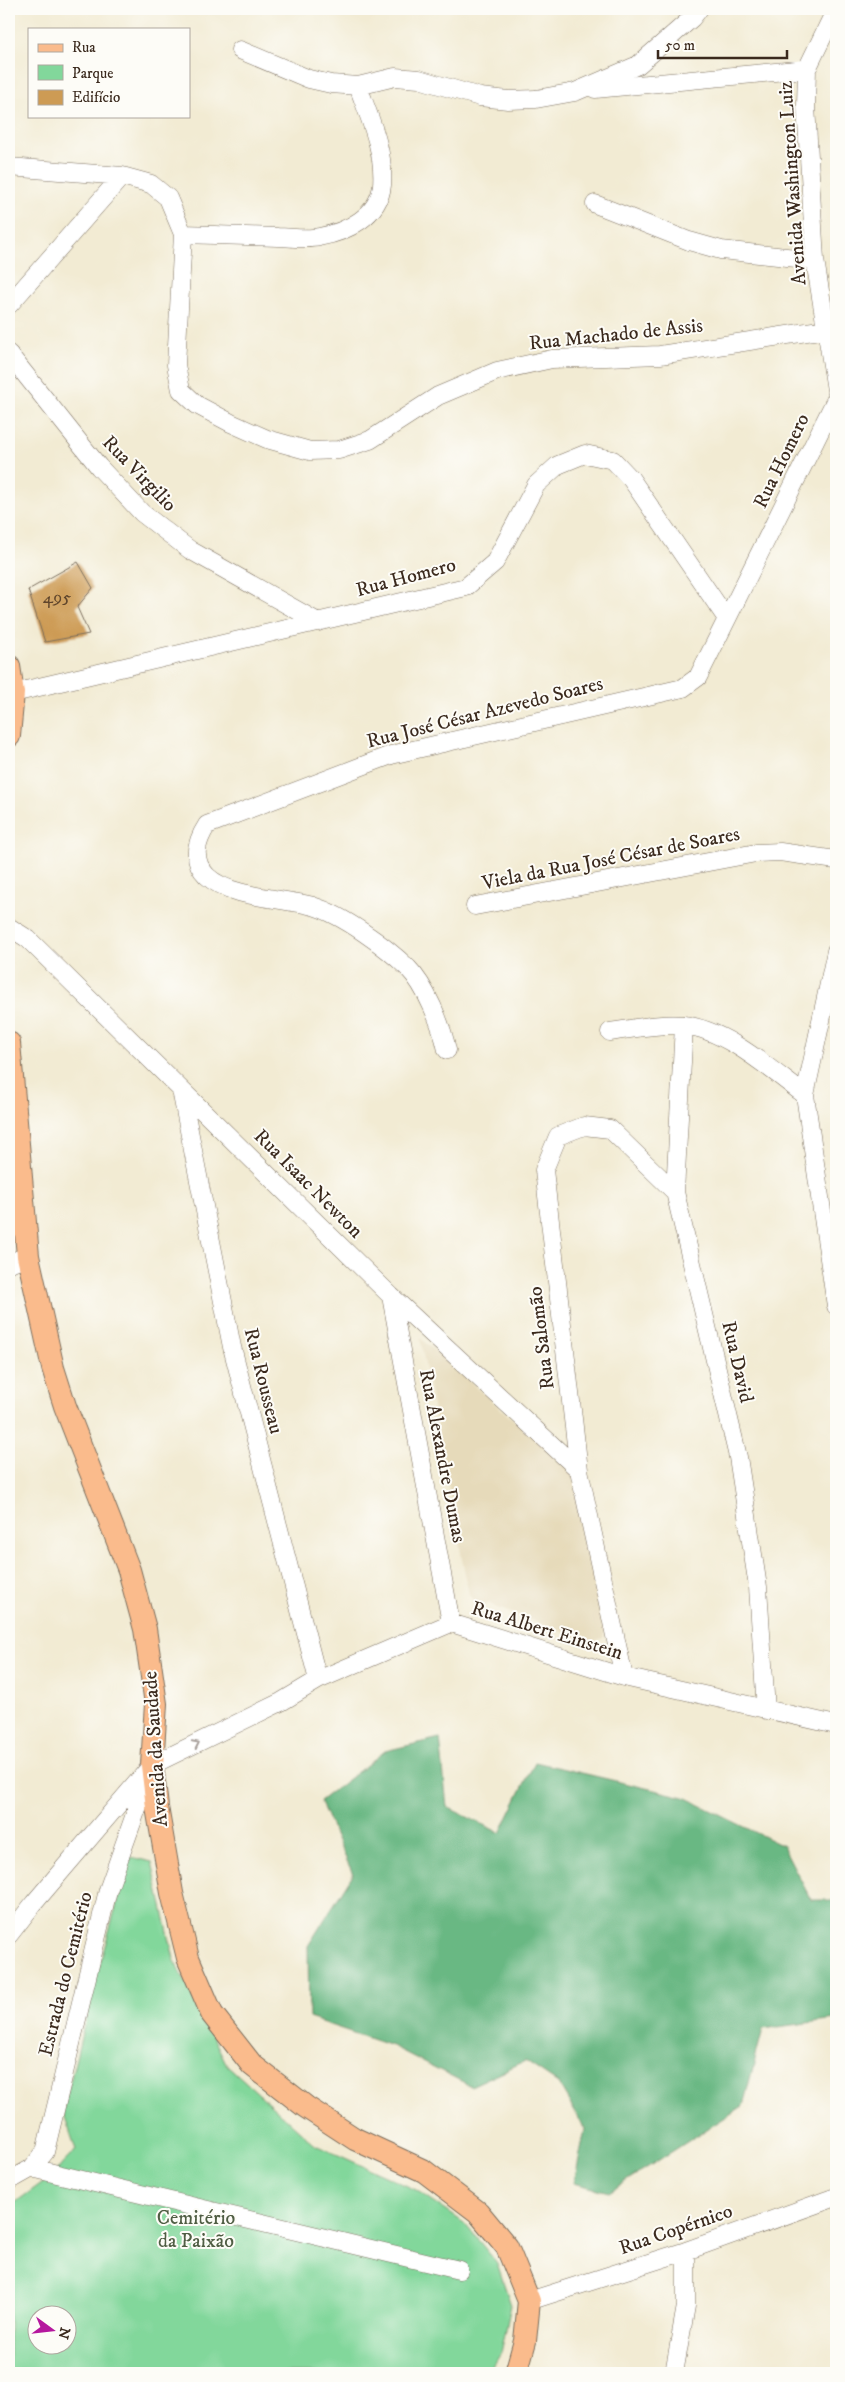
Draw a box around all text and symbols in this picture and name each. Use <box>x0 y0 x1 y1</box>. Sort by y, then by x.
legend <box>28 28 190 118</box>
scale bar <box>658 28 786 60</box>
text: 50 m <box>665 36 695 55</box>
text: Rua <box>72 38 96 57</box>
text: Parque <box>72 64 113 83</box>
street label: Avenida Washington Luiz <box>773 80 813 286</box>
text: Edifício <box>72 88 120 107</box>
street label: Rua Machado de Assis <box>528 313 704 357</box>
street label: Rua Homero <box>748 410 816 512</box>
street label: Rua Virgilio <box>96 431 182 517</box>
street label: Rua Homero <box>353 553 459 603</box>
house number: 495 <box>43 587 71 609</box>
street label: Rua José César Azevedo Soares <box>364 671 606 754</box>
street label: Viela da Rua José César de Soares <box>479 822 742 896</box>
street label: Rua Isaac Newton <box>248 1124 368 1244</box>
street label: Rua Salomão <box>523 1285 561 1391</box>
street label: Rua David <box>715 1319 759 1405</box>
street label: Rua Rousseau <box>238 1326 288 1436</box>
street label: Rua Alexandre Dumas <box>413 1367 471 1545</box>
street label: Rua Albert Einstein <box>468 1596 626 1666</box>
street label: Avenida da Saudade <box>138 1670 174 1828</box>
one-way arrow <box>191 1740 200 1750</box>
street label: Estrada do Cemitério <box>33 1889 99 2059</box>
street label: Rua Copérnico <box>616 2199 736 2261</box>
park label: Cemitério da Paixão <box>157 2206 235 2254</box>
north arrow <box>28 2304 78 2354</box>
text: N <box>53 2325 74 2341</box>

